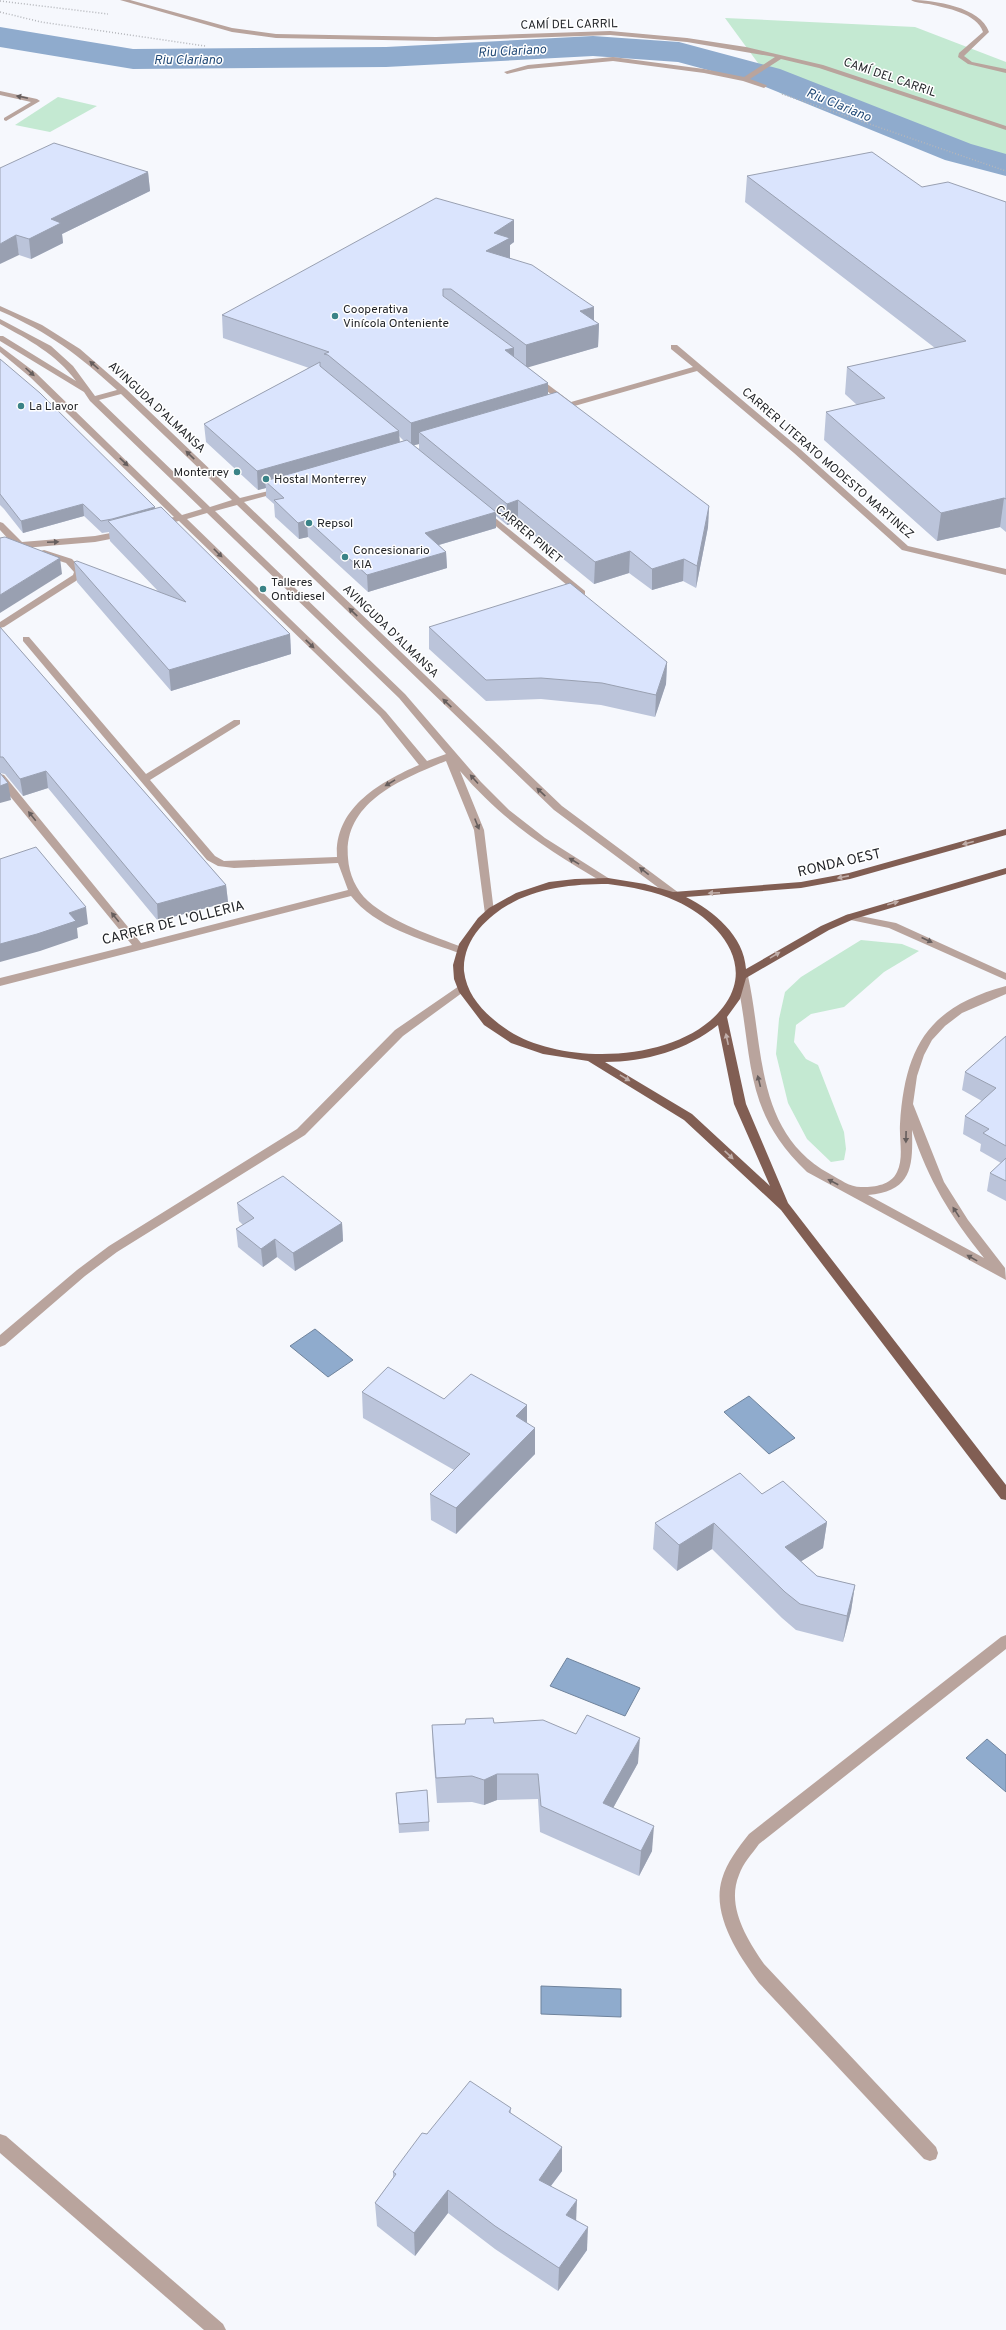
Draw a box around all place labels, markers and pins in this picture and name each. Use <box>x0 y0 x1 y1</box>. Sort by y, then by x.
place label: Cooperativa Vinícola Onteniente <box>343 302 449 332</box>
marker: Cooperativa Vinícola Onteniente <box>330 311 340 321</box>
place label: La Llavor <box>29 399 79 415</box>
marker: La Llavor <box>16 401 26 411</box>
place label: Monterrey <box>174 465 229 481</box>
marker: Monterrey <box>232 467 242 477</box>
place label: Hostal Monterrey <box>274 472 367 488</box>
marker: Hostal Monterrey <box>261 474 271 484</box>
place label: Repsol <box>317 516 353 532</box>
marker: Repsol <box>304 518 314 528</box>
place label: Concesionario KIA <box>353 543 430 573</box>
marker: Concesionario KIA <box>340 552 350 562</box>
place label: Talleres Ontidiesel <box>271 575 325 605</box>
marker: Talleres Ontidiesel <box>258 584 268 594</box>

